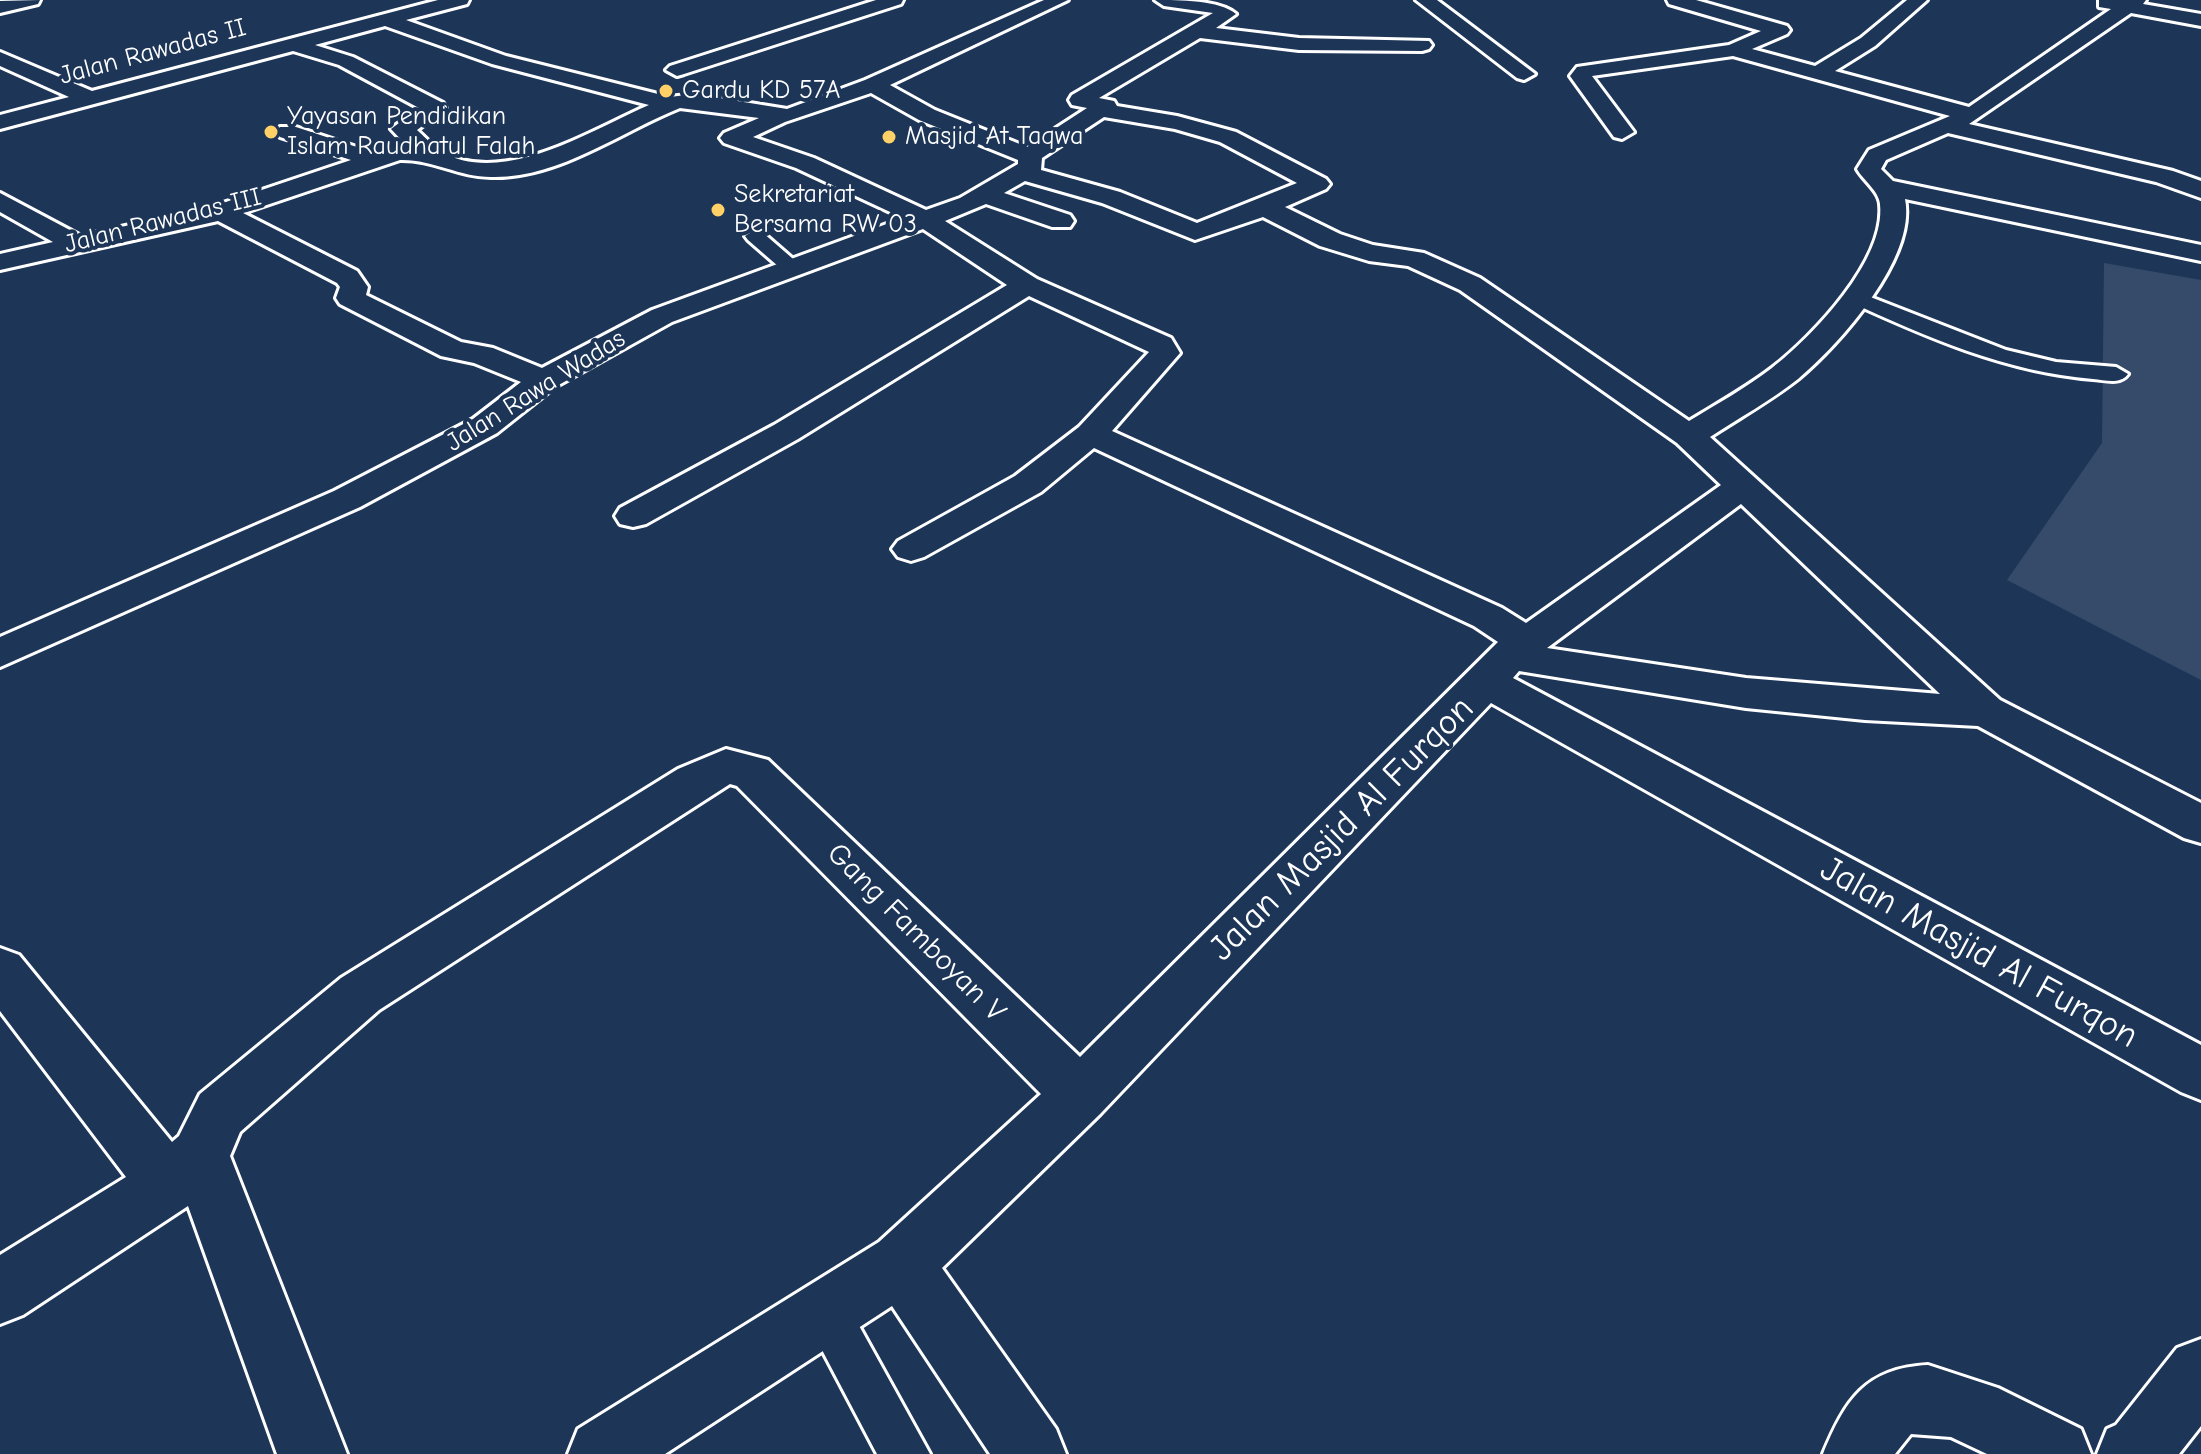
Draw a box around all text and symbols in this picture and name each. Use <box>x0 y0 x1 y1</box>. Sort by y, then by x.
street label: Jalan Rawadas II <box>56 12 250 92</box>
place label: Gardu KD 57A <box>682 75 840 107</box>
marker: Gardu KD 57A <box>657 82 675 100</box>
place label: Yayasan Pendidikan Islam Raudhatul Falah <box>287 101 535 162</box>
place label: Masjid At Taqwa <box>905 121 1083 153</box>
marker: Yayasan Pendidikan Islam Raudhatul Falah <box>262 123 280 141</box>
marker: Masjid At Taqwa <box>880 128 898 146</box>
place label: Sekretariat Bersama RW 03 <box>734 179 917 240</box>
street label: Jalan Rawadas III <box>61 181 265 261</box>
marker: Sekretariat Bersama RW 03 <box>709 201 727 219</box>
street label: Jalan Rawa Wadas <box>441 323 631 459</box>
street label: Jalan Masjid Al Furqon <box>1201 688 1483 970</box>
street label: Gang Famboyan V <box>819 836 1013 1030</box>
street label: Jalan Masjid Al Furqon <box>1813 848 2145 1058</box>

